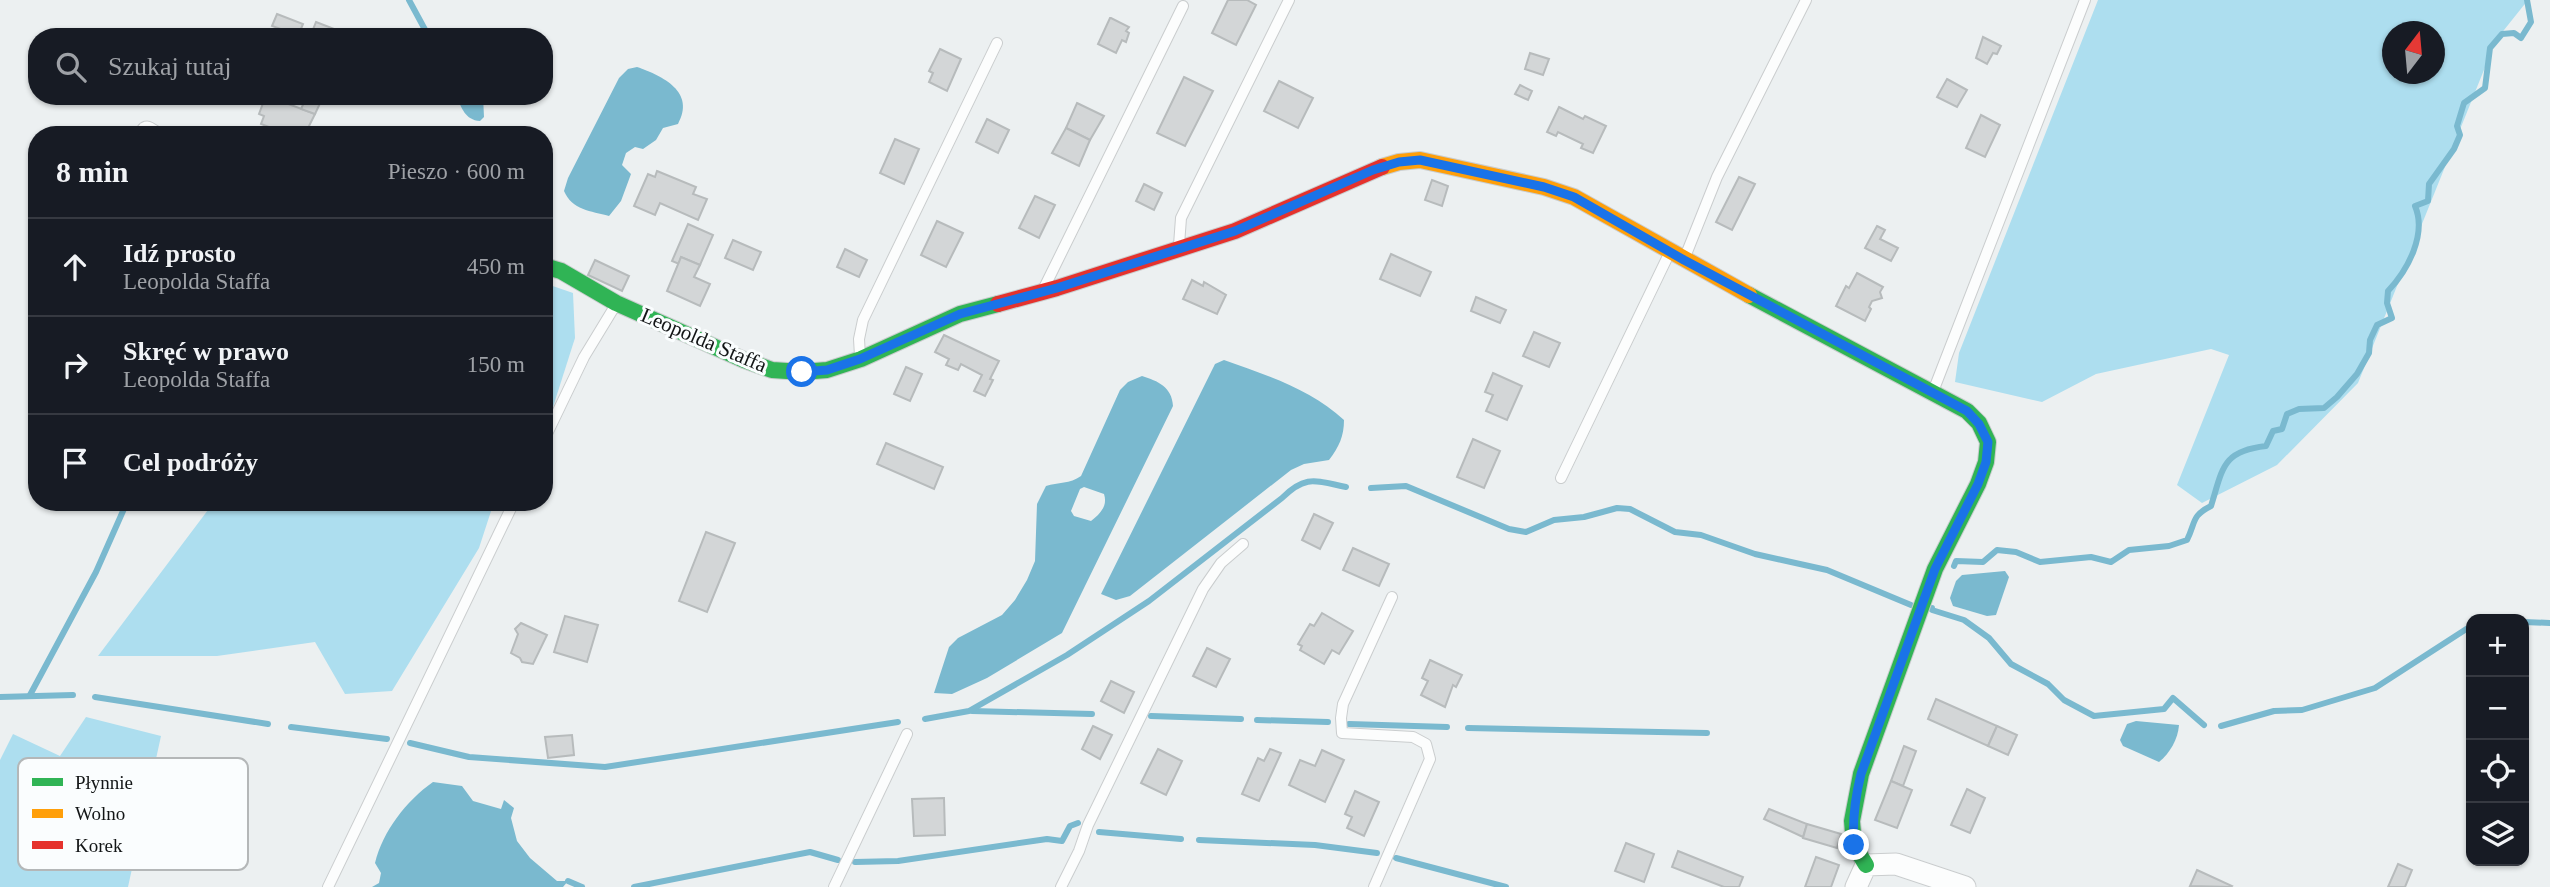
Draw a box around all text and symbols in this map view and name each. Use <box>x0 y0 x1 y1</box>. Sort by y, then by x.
north arrow <box>2382 21 2445 84</box>
search box <box>28 28 553 105</box>
icon: search <box>52 48 90 86</box>
text: Szukaj tutaj <box>108 52 231 81</box>
text: 8 min <box>56 155 129 188</box>
text: Pieszo · 600 m <box>388 159 525 184</box>
text: Idź prosto <box>123 239 236 268</box>
icon: ahead <box>56 248 94 286</box>
text: 450 m <box>467 254 525 279</box>
text: Leopolda Staffa <box>123 269 270 294</box>
street label: Leopolda Staffa <box>637 303 771 378</box>
text: Skręć w prawo <box>123 337 289 366</box>
icon: right <box>56 346 94 384</box>
text: 150 m <box>467 352 525 377</box>
route start <box>786 356 817 387</box>
text: Leopolda Staffa <box>123 367 270 392</box>
icon: arrive <box>56 444 94 482</box>
text: Cel podróży <box>123 448 258 477</box>
map controls <box>2466 614 2529 866</box>
button: + <box>2466 614 2529 677</box>
button: − <box>2466 677 2529 740</box>
button: locate <box>2466 740 2529 803</box>
legend <box>18 758 248 870</box>
text: Płynnie <box>75 772 133 793</box>
text: Wolno <box>75 803 125 824</box>
button: layers <box>2466 803 2529 866</box>
route end <box>1838 829 1869 860</box>
text: Korek <box>75 835 123 856</box>

